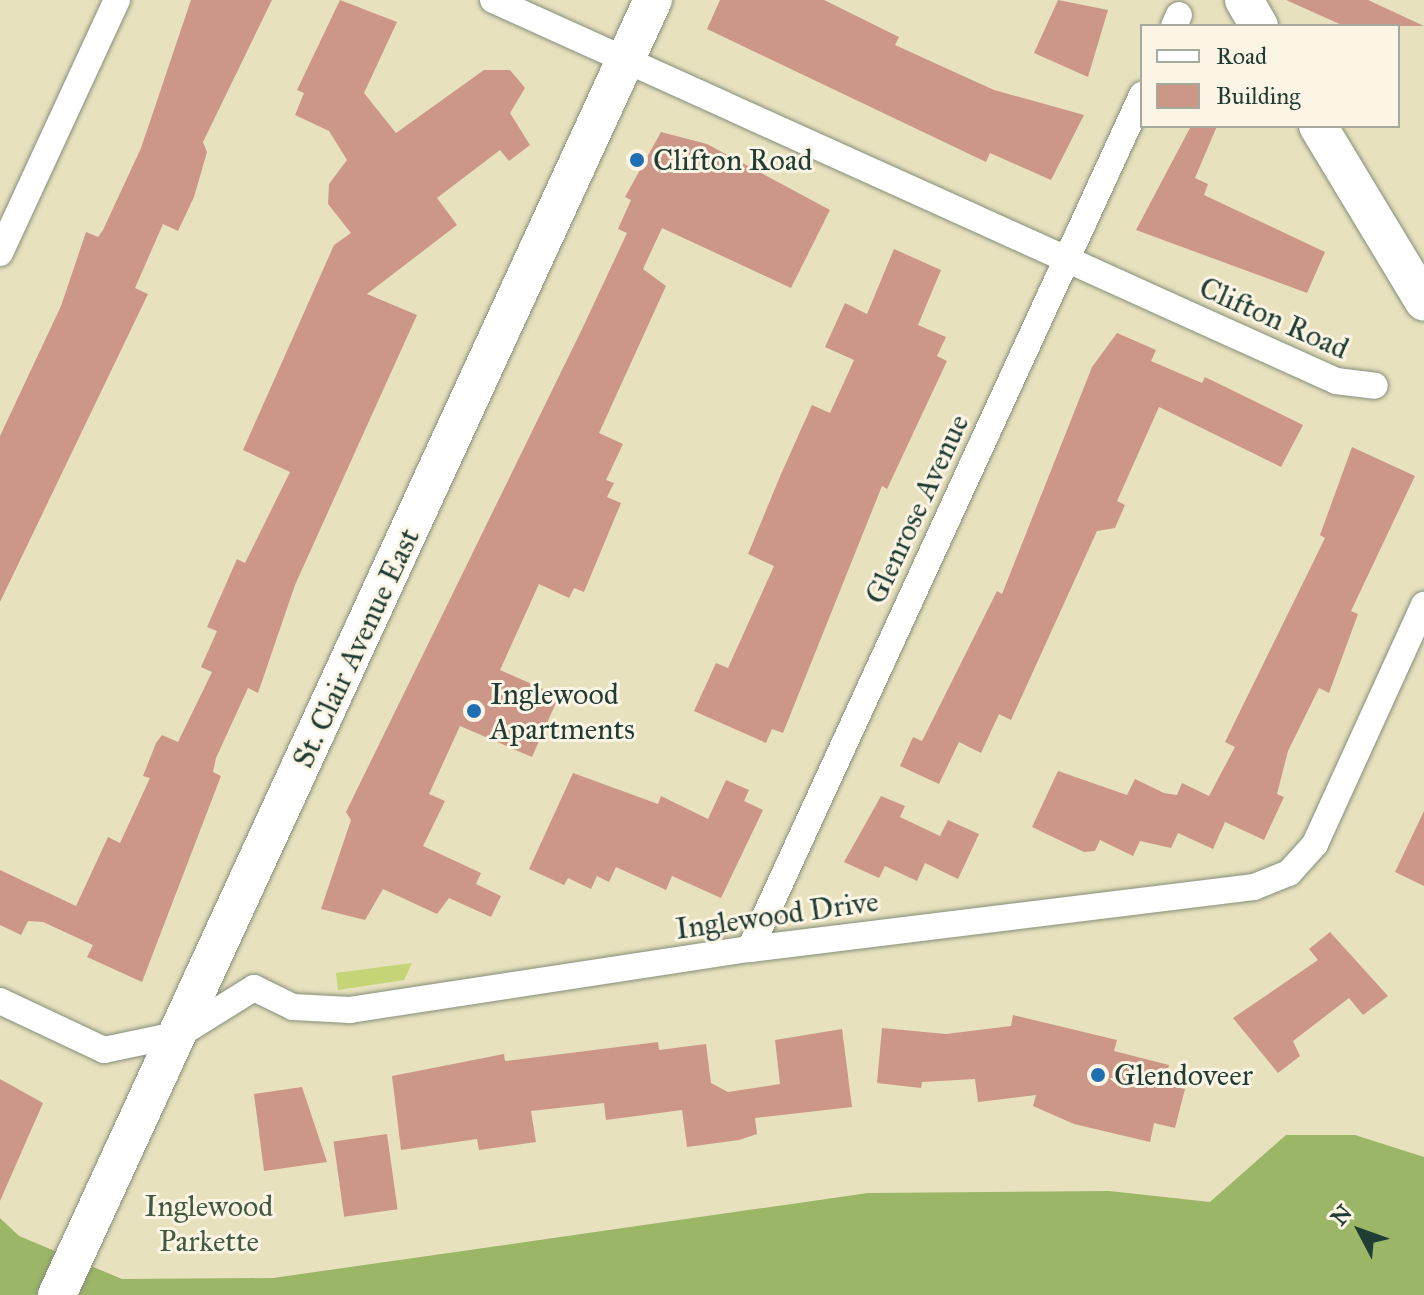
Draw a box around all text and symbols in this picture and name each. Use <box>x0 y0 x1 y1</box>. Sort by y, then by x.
legend <box>1140 24 1400 128</box>
text: Road <box>1216 41 1267 71</box>
text: Building <box>1216 81 1301 111</box>
place label: Clifton Road <box>653 142 813 178</box>
marker: Clifton Road <box>628 151 646 169</box>
street label: Clifton Road <box>1194 269 1354 367</box>
street label: Glenrose Avenue <box>857 408 977 610</box>
street label: St. Clair Avenue East <box>285 523 427 773</box>
place label: Inglewood Apartments <box>490 676 635 746</box>
marker: Inglewood Apartments <box>465 702 483 720</box>
street label: Inglewood Drive <box>673 883 881 947</box>
place label: Glendoveer <box>1114 1057 1253 1093</box>
marker: Glendoveer <box>1089 1066 1107 1084</box>
park label: Inglewood Parkette <box>145 1188 273 1258</box>
north arrow <box>1320 1191 1400 1271</box>
text: N <box>1325 1199 1358 1231</box>

